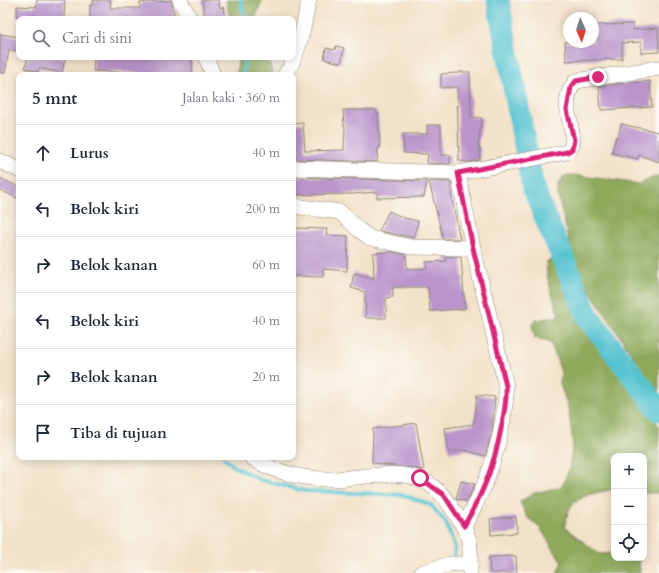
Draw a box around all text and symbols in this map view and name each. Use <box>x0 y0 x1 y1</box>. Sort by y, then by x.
north arrow <box>563 12 599 48</box>
search box <box>16 16 296 60</box>
icon: search <box>30 27 52 49</box>
text: Cari di sini <box>62 28 132 48</box>
route end <box>589 68 607 86</box>
text: 5 mnt <box>32 87 77 110</box>
text: Jalan kaki · 360 m <box>182 89 280 107</box>
icon: ahead <box>32 142 54 164</box>
text: Lurus <box>70 143 109 163</box>
text: 40 m <box>252 144 280 162</box>
icon: left <box>32 198 54 220</box>
text: Belok kiri <box>70 199 139 219</box>
text: 200 m <box>246 200 280 218</box>
icon: right <box>32 254 54 276</box>
text: Belok kanan <box>70 255 158 275</box>
text: 60 m <box>252 256 280 274</box>
icon: left <box>32 310 54 332</box>
text: Belok kiri <box>70 311 139 331</box>
text: 40 m <box>252 312 280 330</box>
icon: right <box>32 366 54 388</box>
text: Belok kanan <box>70 367 158 387</box>
text: 20 m <box>252 368 280 386</box>
icon: arrive <box>32 422 54 444</box>
text: Tiba di tujuan <box>70 423 167 443</box>
map controls <box>611 453 647 561</box>
button: + <box>611 453 647 489</box>
route start <box>411 469 429 487</box>
button: − <box>611 489 647 525</box>
button: locate <box>611 525 647 561</box>

